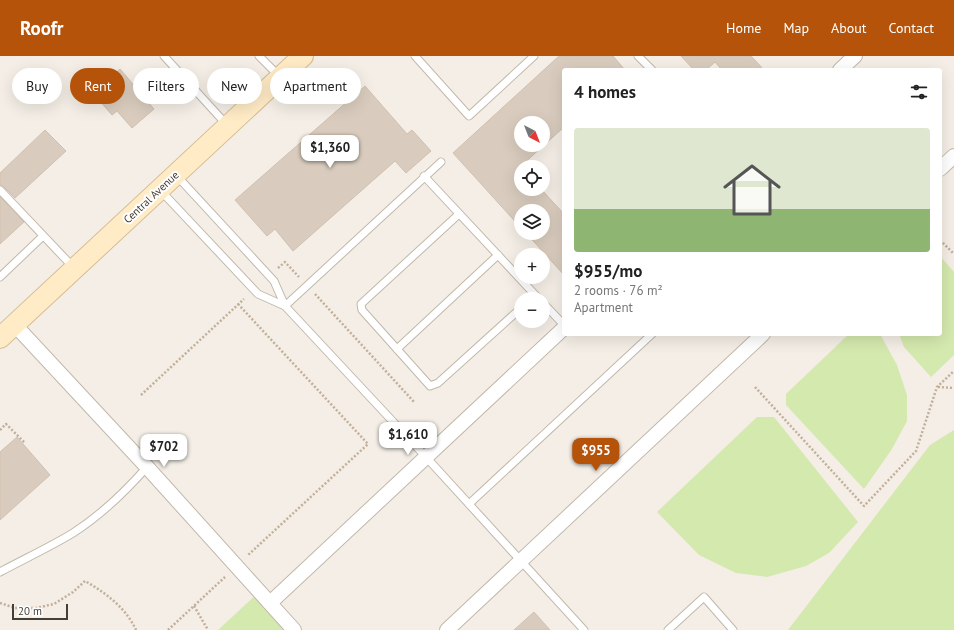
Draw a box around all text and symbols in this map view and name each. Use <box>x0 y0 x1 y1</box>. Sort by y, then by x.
text: Roofr <box>20 16 63 40</box>
text: Home <box>726 19 761 37</box>
text: Map <box>783 19 809 37</box>
text: About <box>831 19 867 37</box>
text: Contact <box>889 19 934 37</box>
chip: Buy <box>12 68 62 104</box>
chip: Rent <box>70 68 125 104</box>
chip: Filters <box>133 68 199 104</box>
chip: New <box>207 68 262 104</box>
chip: Apartment <box>270 68 361 104</box>
text: 4 homes <box>574 81 636 103</box>
icon: filters <box>908 81 930 103</box>
north arrow <box>514 116 550 152</box>
map controls <box>514 116 550 328</box>
pin: $1,360 <box>297 135 363 169</box>
text: $1,360 <box>310 139 350 156</box>
icon: home <box>716 154 788 226</box>
button: locate <box>514 160 550 196</box>
street label: Central Avenue <box>120 168 182 226</box>
button: layers <box>514 204 550 240</box>
button: + <box>514 248 550 284</box>
text: $955/mo <box>574 260 642 282</box>
text: 2 rooms · 76 m² <box>574 282 663 299</box>
button: − <box>514 292 550 328</box>
text: Apartment <box>574 299 633 316</box>
pin: $1,610 <box>375 422 441 456</box>
text: $1,610 <box>388 426 428 443</box>
pin: $702 <box>140 434 188 468</box>
text: $702 <box>149 438 179 455</box>
pin: $955 <box>572 438 620 472</box>
text: $955 <box>581 442 611 459</box>
scale bar <box>12 602 68 621</box>
text: 20 m <box>18 604 42 618</box>

